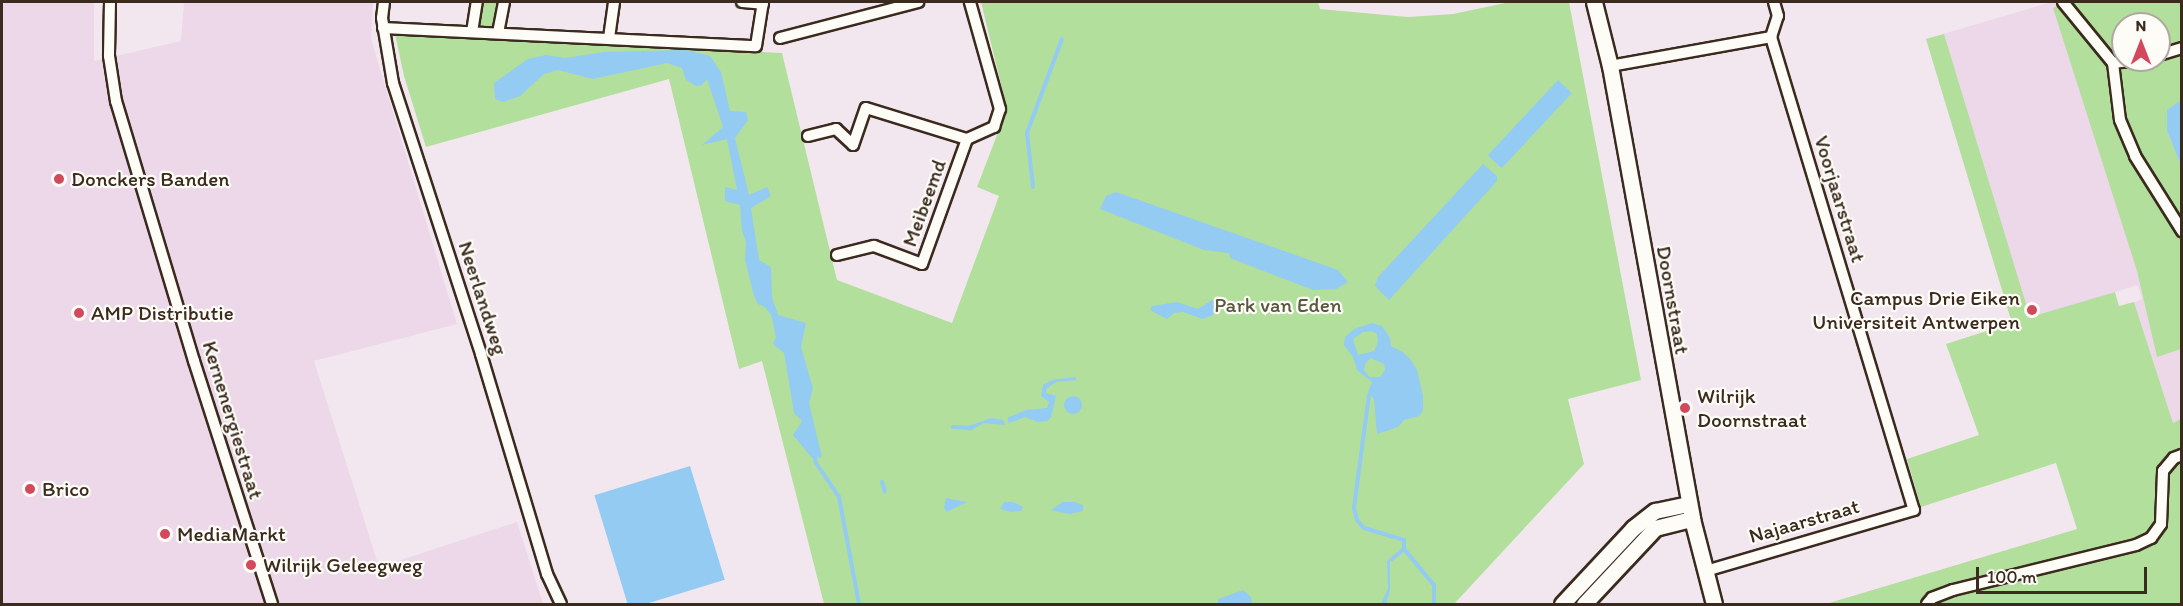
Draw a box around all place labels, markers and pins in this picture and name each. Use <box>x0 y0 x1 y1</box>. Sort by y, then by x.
place label: Donckers Banden <box>71 166 230 192</box>
marker: Donckers Banden <box>52 172 66 186</box>
place label: Campus Drie Eiken Universiteit Antwerpen <box>1812 285 2020 335</box>
place label: AMP Distributie <box>91 300 234 326</box>
marker: Campus Drie Eiken Universiteit Antwerpen <box>2025 303 2039 317</box>
marker: AMP Distributie <box>72 306 86 320</box>
place label: Wilrijk Doornstraat <box>1697 383 1807 433</box>
marker: Wilrijk Doornstraat <box>1678 401 1692 415</box>
place label: Brico <box>42 476 90 502</box>
marker: Brico <box>23 482 37 496</box>
place label: MediaMarkt <box>177 521 286 547</box>
marker: MediaMarkt <box>158 527 172 541</box>
place label: Wilrijk Geleegweg <box>263 552 423 578</box>
marker: Wilrijk Geleegweg <box>244 558 258 572</box>

